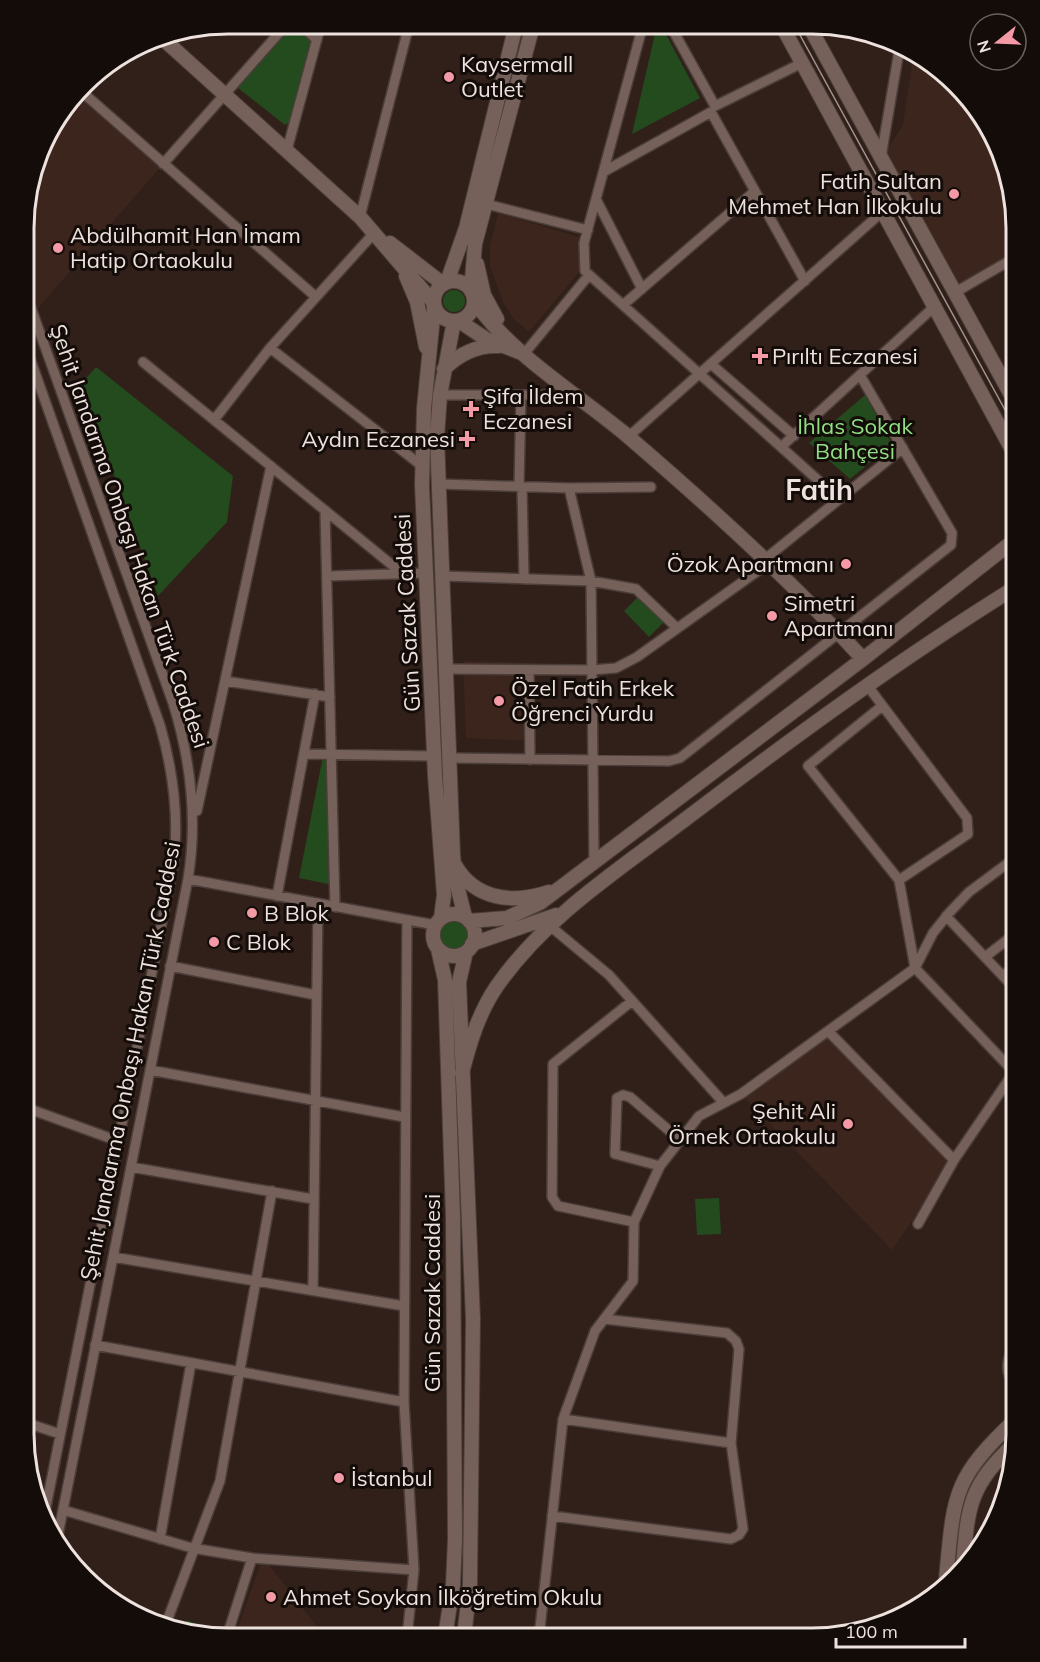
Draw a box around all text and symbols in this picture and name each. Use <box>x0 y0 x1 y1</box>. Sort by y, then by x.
north arrow <box>968 12 1028 72</box>
text: N <box>972 38 995 55</box>
place label: Kaysermall Outlet <box>461 50 573 103</box>
marker: Kaysermall Outlet <box>442 70 456 84</box>
place label: Fatih Sultan Mehmet Han İlkokulu <box>728 167 942 220</box>
marker: Fatih Sultan Mehmet Han İlkokulu <box>947 187 961 201</box>
place label: Abdülhamit Han İmam Hatip Ortaokulu <box>70 221 301 274</box>
marker: Abdülhamit Han İmam Hatip Ortaokulu <box>51 241 65 255</box>
street label: Şehit Jandarma Onbaşı Hakan Türk Caddesi <box>44 320 216 752</box>
place label: Pırıltı Eczanesi <box>772 342 918 370</box>
marker: Pırıltı Eczanesi <box>753 349 767 363</box>
place label: Şifa İldem Eczanesi <box>483 382 584 435</box>
marker: Şifa İldem Eczanesi <box>464 402 478 416</box>
park label: İhlas Sokak Bahçesi <box>797 412 914 465</box>
place label: Aydın Eczanesi <box>302 425 455 453</box>
marker: Aydın Eczanesi <box>460 432 474 446</box>
district label: Fatih <box>785 472 853 507</box>
street label: Gün Sazak Caddesi <box>388 513 426 713</box>
place label: Özok Apartmanı <box>667 550 834 578</box>
marker: Özok Apartmanı <box>839 557 853 571</box>
place label: Simetri Apartmanı <box>784 589 893 642</box>
marker: Simetri Apartmanı <box>765 609 779 623</box>
place label: Özel Fatih Erkek Öğrenci Yurdu <box>511 674 675 727</box>
marker: Özel Fatih Erkek Öğrenci Yurdu <box>492 694 506 708</box>
street label: Şehit Jandarma Onbaşı Hakan Türk Caddesi <box>74 839 186 1283</box>
place label: B Blok <box>264 899 329 927</box>
marker: B Blok <box>245 906 259 920</box>
place label: C Blok <box>226 928 292 956</box>
marker: C Blok <box>207 935 221 949</box>
place label: Şehit Ali Örnek Ortaokulu <box>668 1097 836 1150</box>
marker: Şehit Ali Örnek Ortaokulu <box>841 1117 855 1131</box>
street label: Gün Sazak Caddesi <box>418 1194 446 1392</box>
place label: İstanbul <box>351 1464 432 1492</box>
marker: İstanbul <box>332 1471 346 1485</box>
place label: Ahmet Soykan İlköğretim Okulu <box>283 1583 602 1611</box>
marker: Ahmet Soykan İlköğretim Okulu <box>264 1590 278 1604</box>
scale bar <box>836 1611 965 1649</box>
text: 100 m <box>845 1620 898 1643</box>

